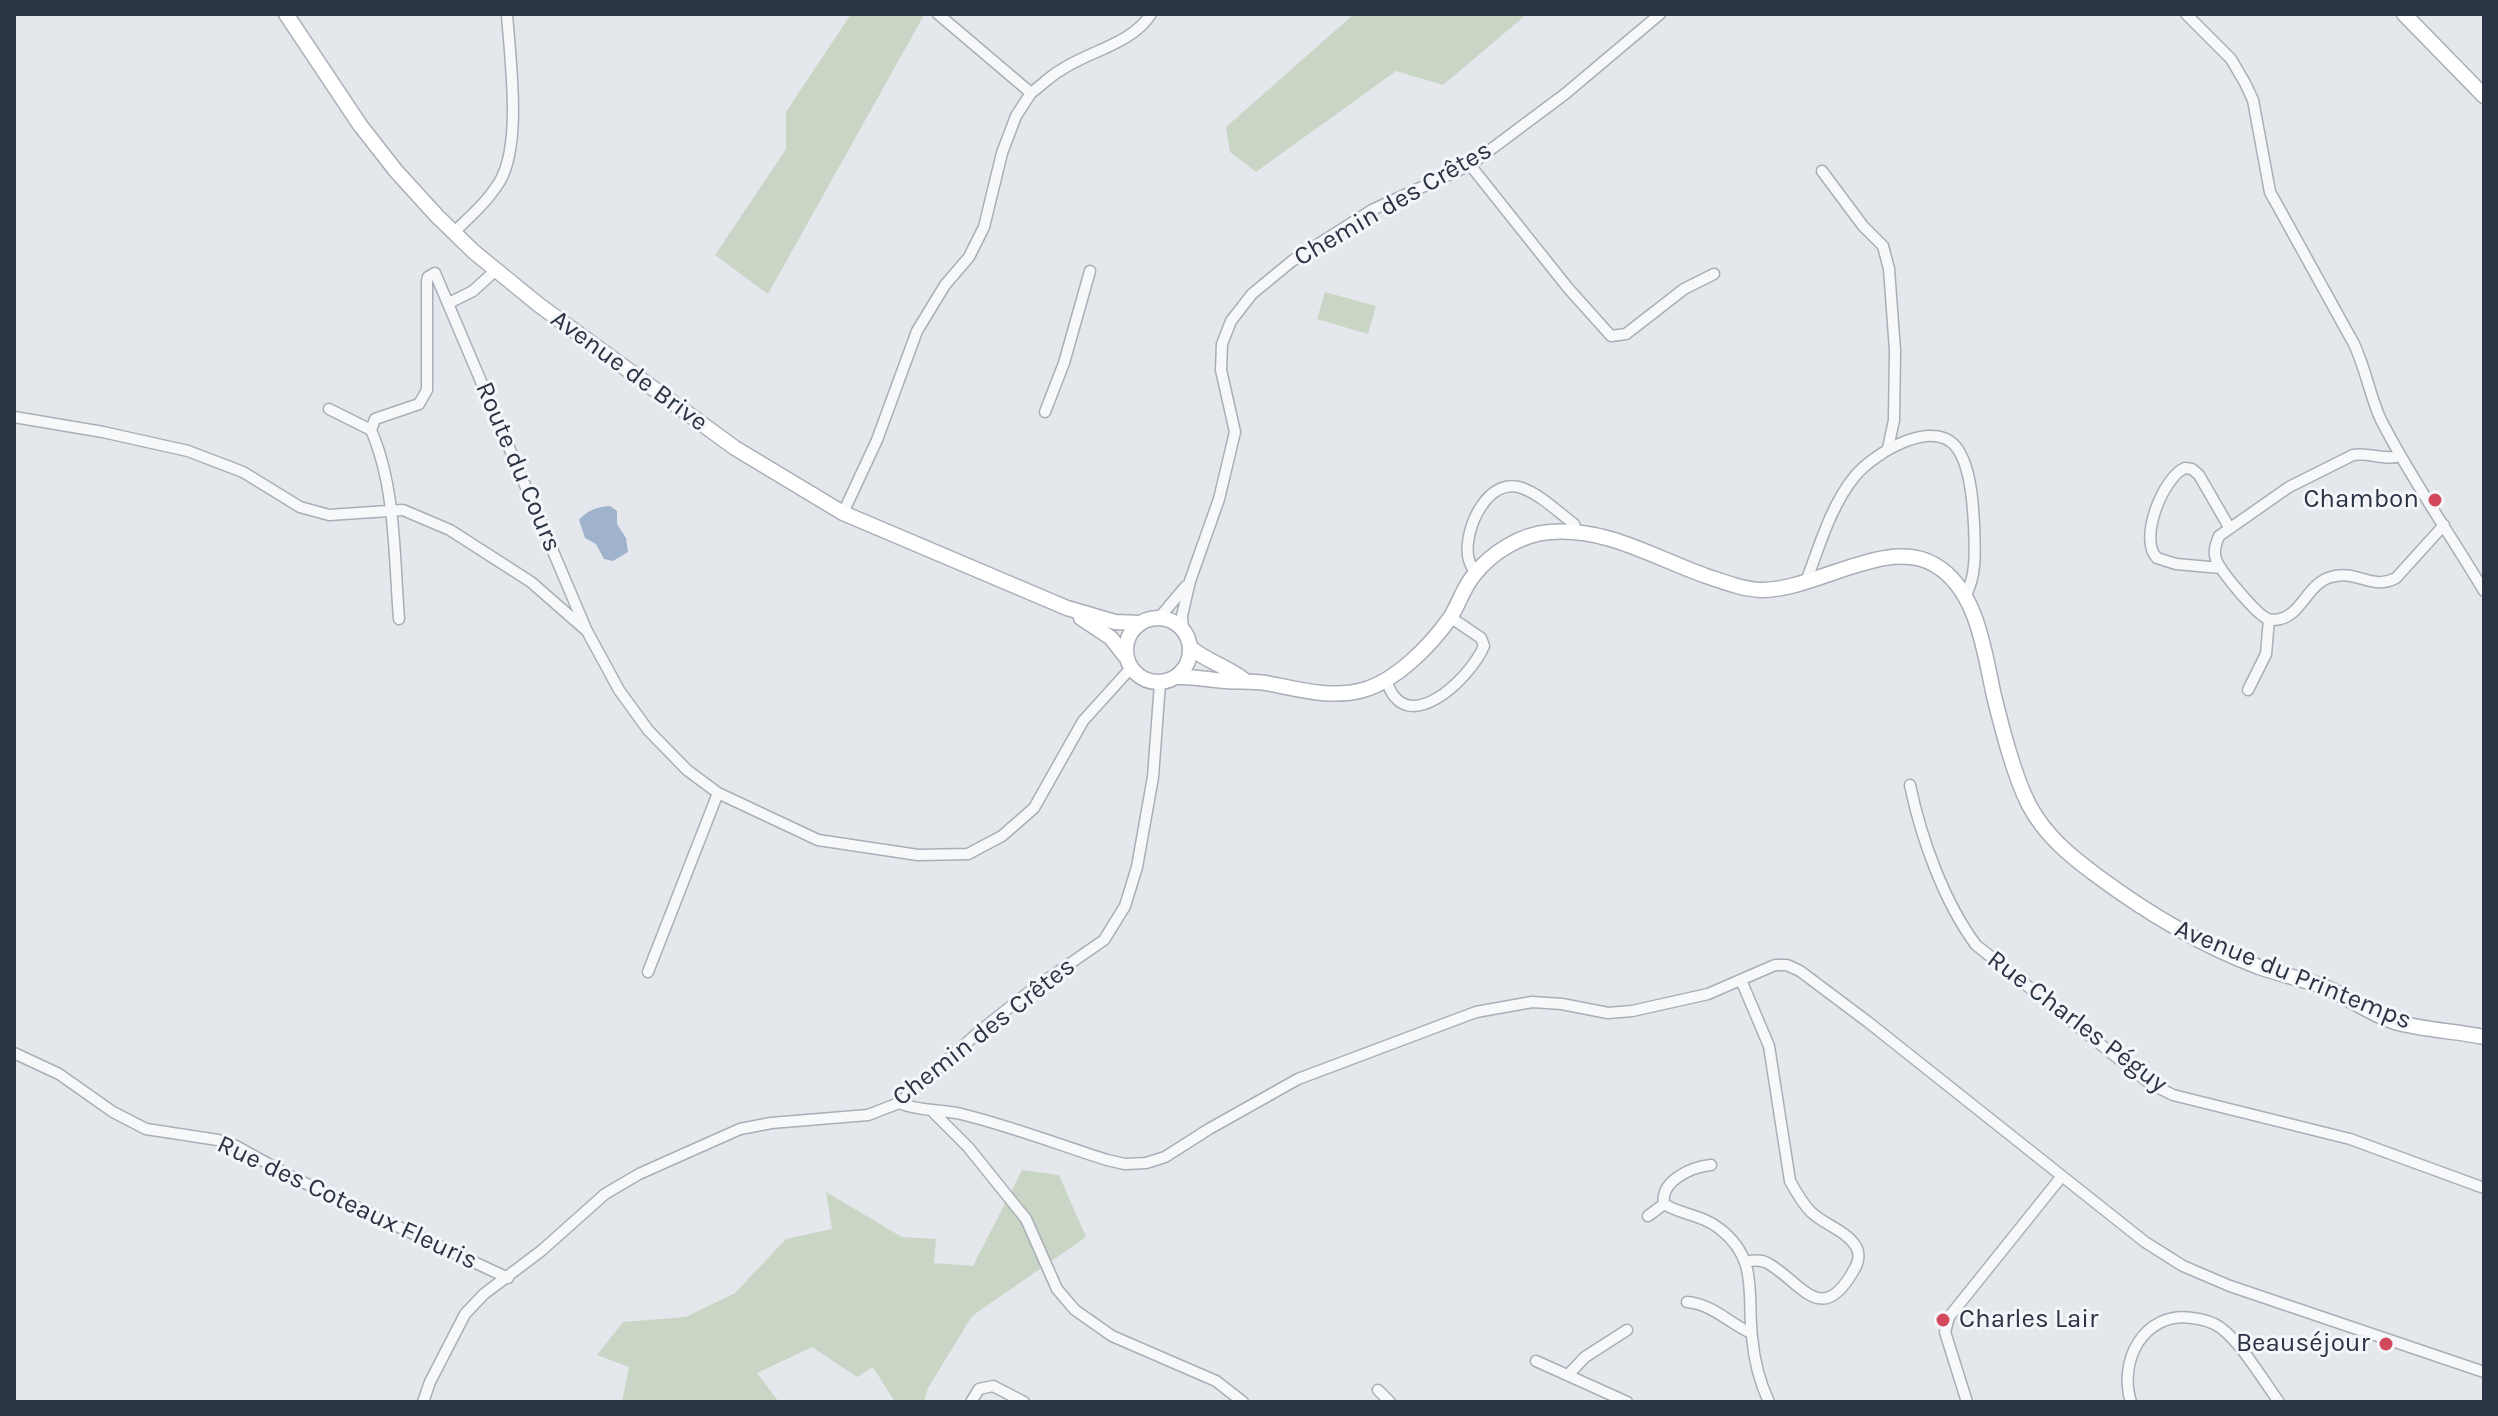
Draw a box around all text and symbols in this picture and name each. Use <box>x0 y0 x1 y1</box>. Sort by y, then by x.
street label: Chemin des Crêtes <box>1289 135 1497 273</box>
street label: Avenue de Brive <box>544 304 714 438</box>
street label: Route du Cours <box>468 377 568 557</box>
place label: Chambon <box>2303 484 2419 516</box>
marker: Chambon <box>2426 491 2444 509</box>
street label: Avenue du Printemps <box>2170 913 2416 1037</box>
street label: Rue Charles Péguy <box>1981 944 2173 1100</box>
street label: Chemin des Crêtes <box>887 951 1081 1113</box>
street label: Rue des Coteaux Fleuris <box>212 1129 482 1277</box>
place label: Charles Lair <box>1959 1304 2098 1336</box>
marker: Charles Lair <box>1934 1311 1952 1329</box>
place label: Beauséjour <box>2236 1328 2370 1360</box>
marker: Beauséjour <box>2377 1335 2395 1353</box>

